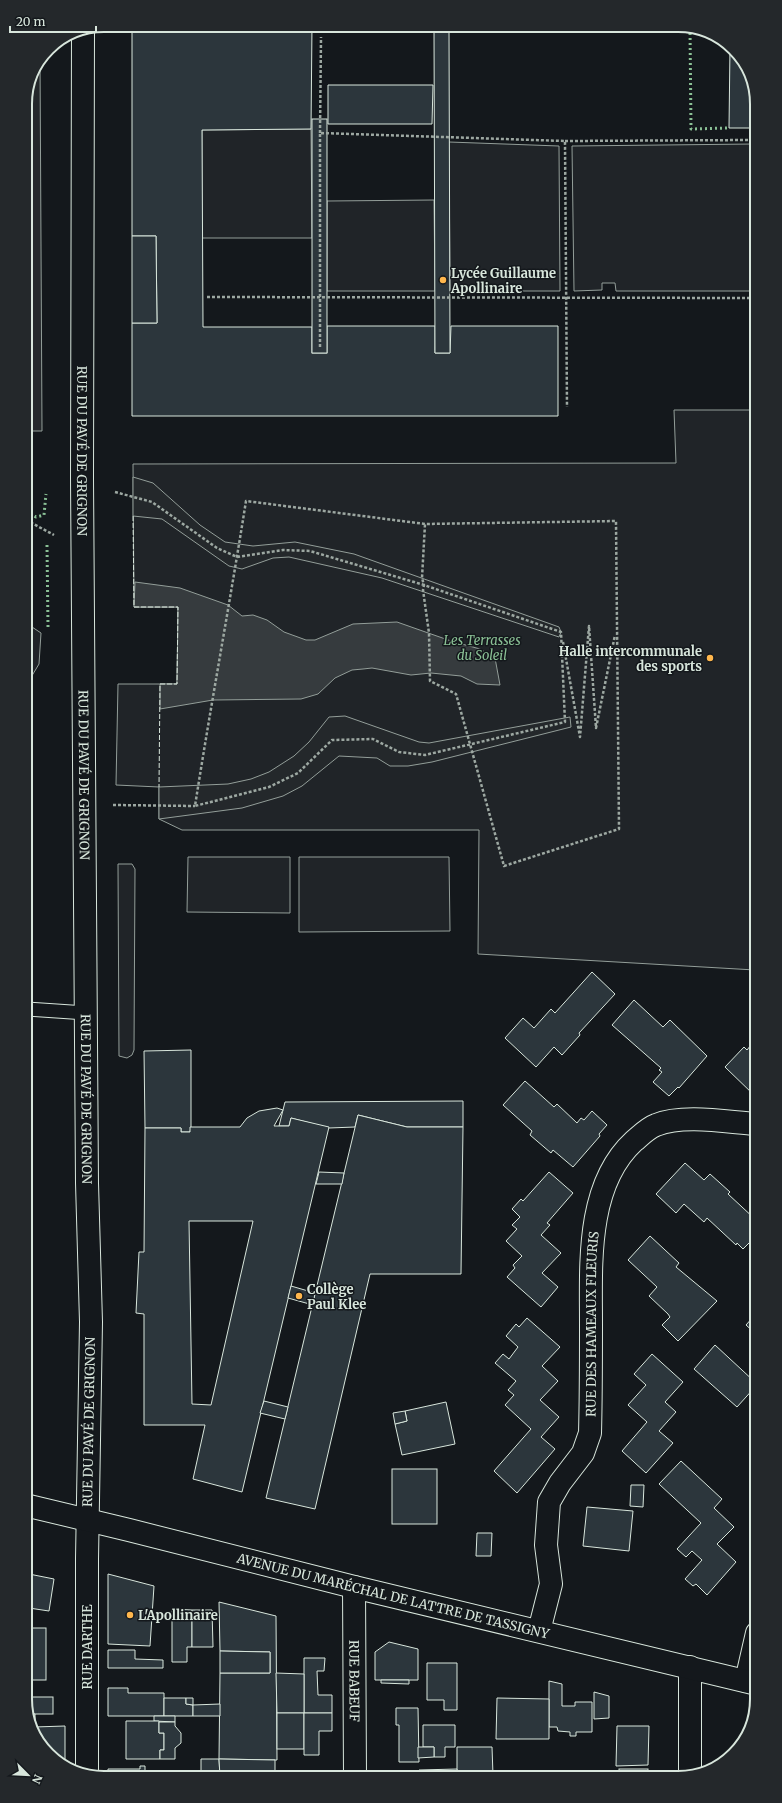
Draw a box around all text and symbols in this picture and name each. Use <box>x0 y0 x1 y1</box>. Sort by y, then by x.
scale bar <box>10 8 96 34</box>
text: 20 m <box>16 14 45 29</box>
place label: Lycée Guillaume Apollinaire <box>450 265 556 297</box>
marker: Lycée Guillaume Apollinaire <box>438 275 448 285</box>
street label: RUE DU PAVÉ DE GRIGNON <box>73 366 92 536</box>
park label: Les Terrasses du Soleil <box>443 632 521 664</box>
place label: Halle intercommunale des sports <box>559 643 702 675</box>
marker: Halle intercommunale des sports <box>705 653 715 663</box>
street label: RUE DU PAVÉ DE GRIGNON <box>75 690 94 860</box>
street label: RUE DU PAVÉ DE GRIGNON <box>77 1014 96 1184</box>
street label: RUE DES HAMEAUX FLEURIS <box>582 1230 602 1417</box>
place label: Collège Paul Klee <box>307 1281 366 1313</box>
marker: Collège Paul Klee <box>294 1291 304 1301</box>
street label: RUE DU PAVÉ DE GRIGNON <box>78 1337 99 1507</box>
street label: AVENUE DU MARÉCHAL DE LATTRE DE TASSIGNY <box>234 1549 552 1642</box>
street label: RUE DARTHE <box>79 1604 96 1689</box>
place label: L'Apollinaire <box>138 1607 218 1624</box>
marker: L'Apollinaire <box>125 1610 135 1620</box>
street label: RUE BABEUF <box>346 1640 363 1722</box>
north arrow <box>8 1755 48 1795</box>
text: N <box>29 1772 45 1786</box>

